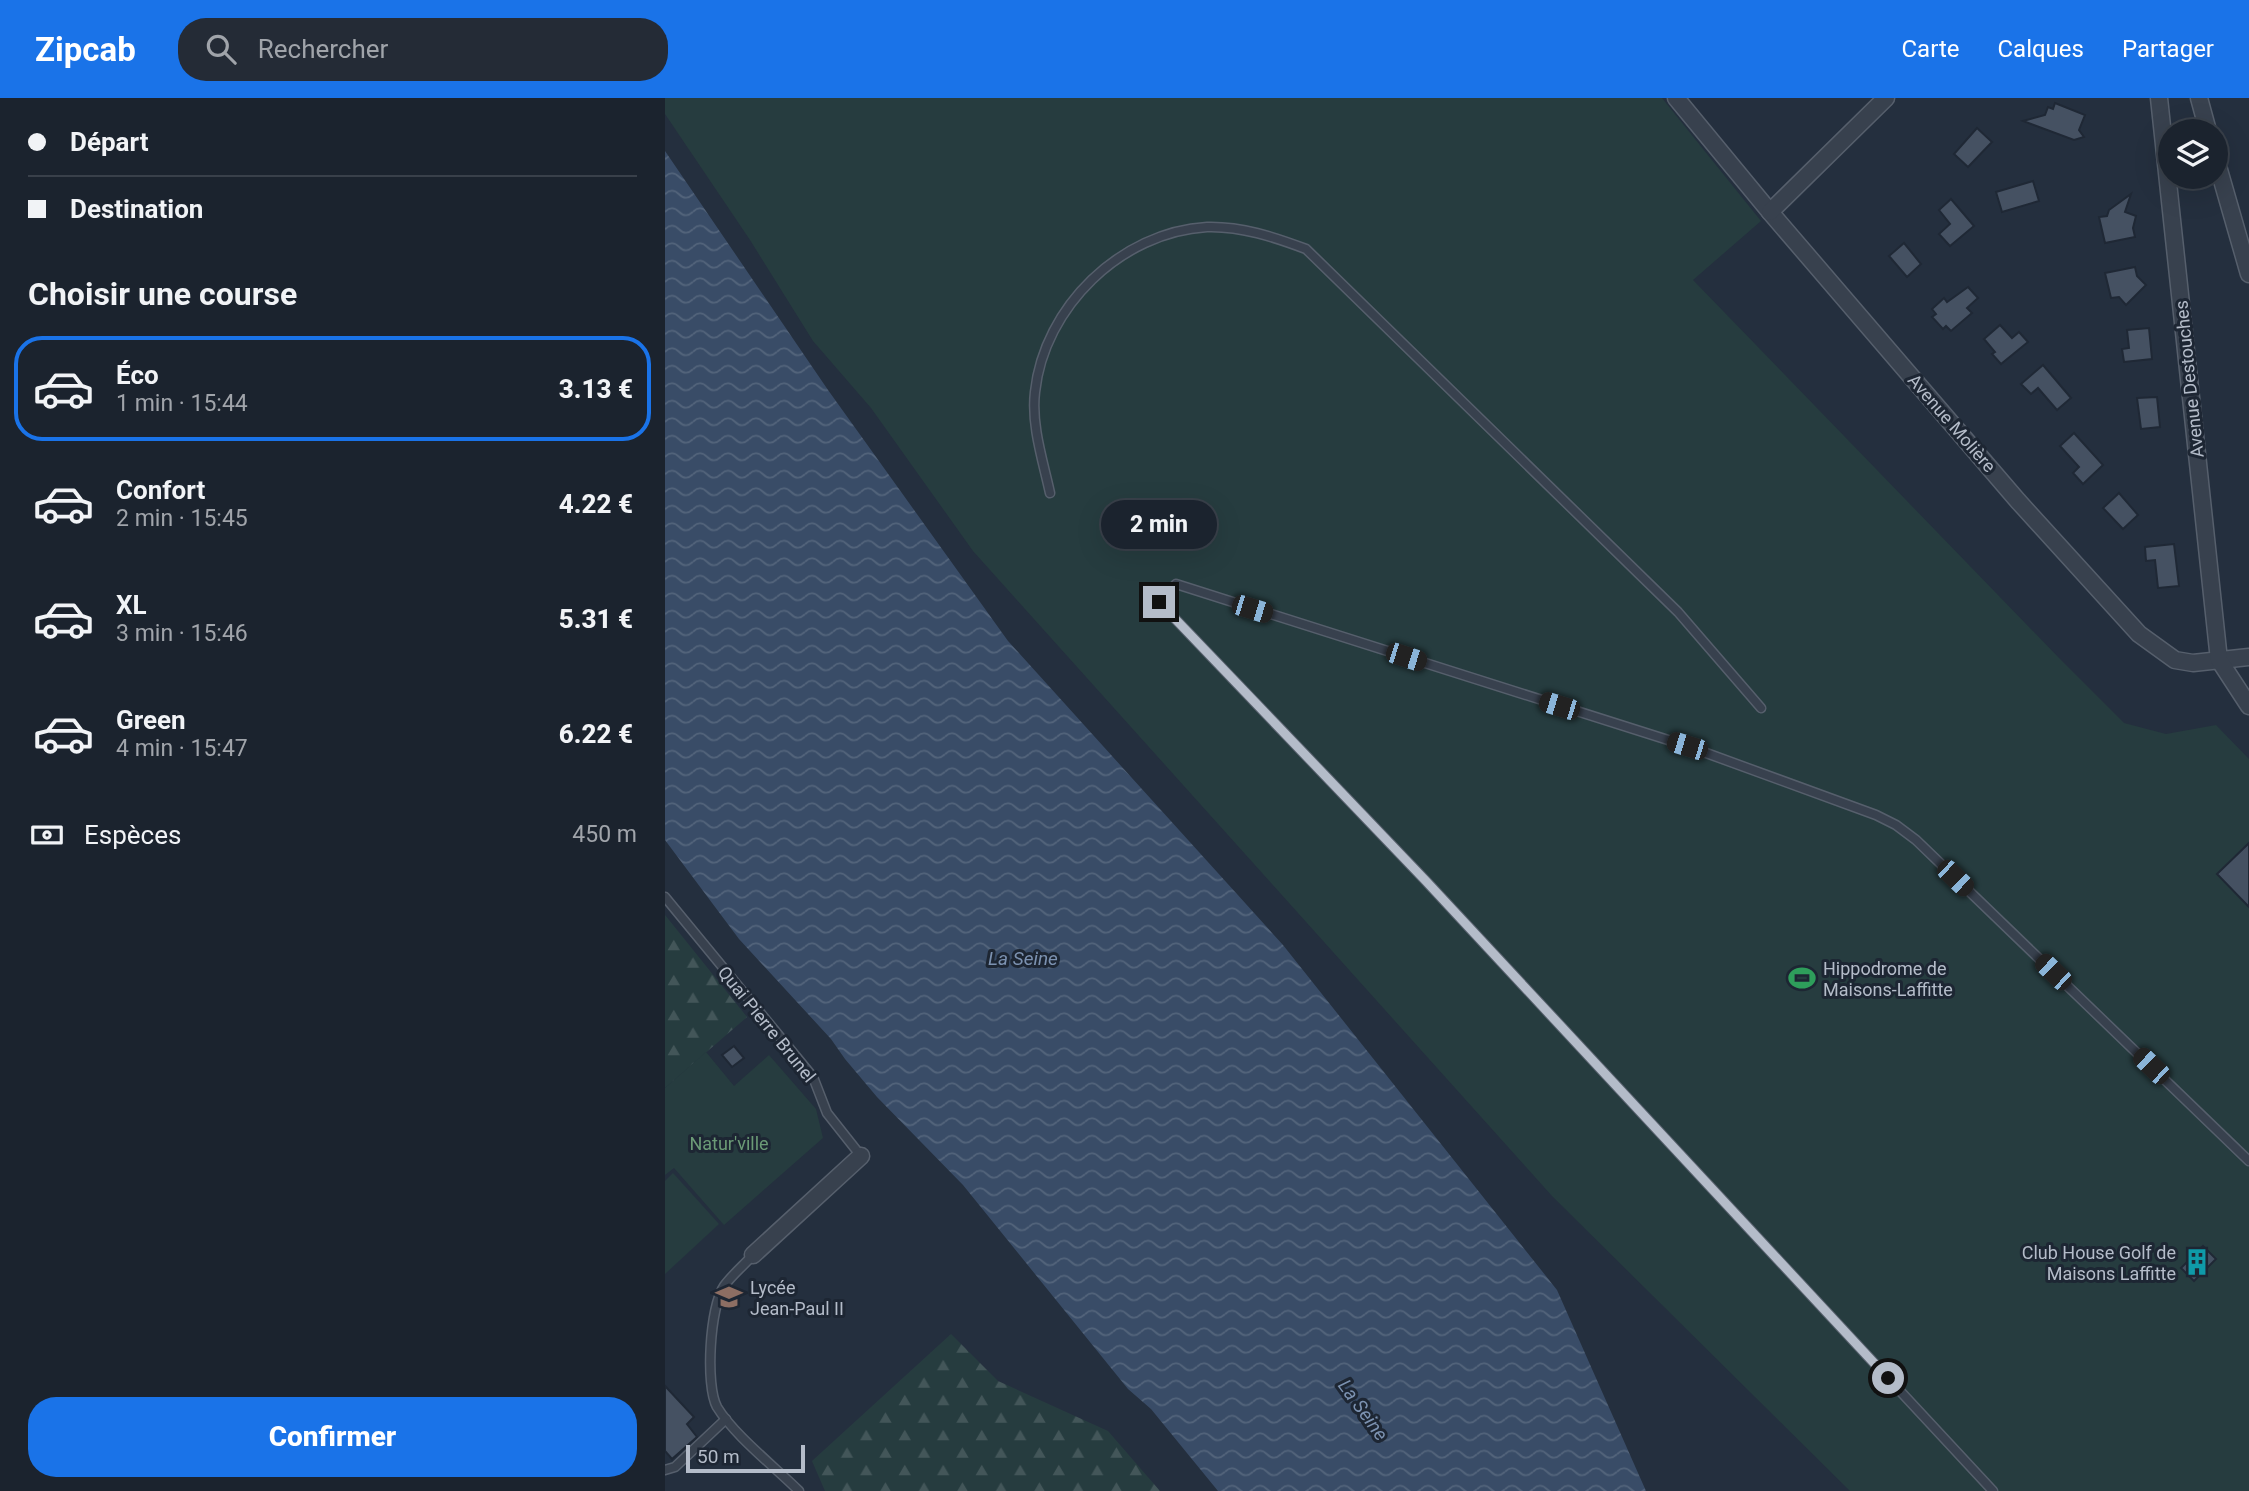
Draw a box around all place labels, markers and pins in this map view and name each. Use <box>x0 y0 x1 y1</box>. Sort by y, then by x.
place label: Hippodrome de Maisons-Laffitte <box>1823 958 1953 1000</box>
sports icon: Hippodrome de Maisons-Laffitte <box>1787 963 1817 993</box>
place label: Club House Golf de Maisons Laffitte <box>2022 1242 2176 1284</box>
building icon: Club House Golf de Maisons Laffitte <box>2182 1247 2212 1277</box>
place label: Lycée Jean-Paul II <box>750 1277 844 1319</box>
school or university icon: Lycée Jean-Paul II <box>714 1282 744 1312</box>

